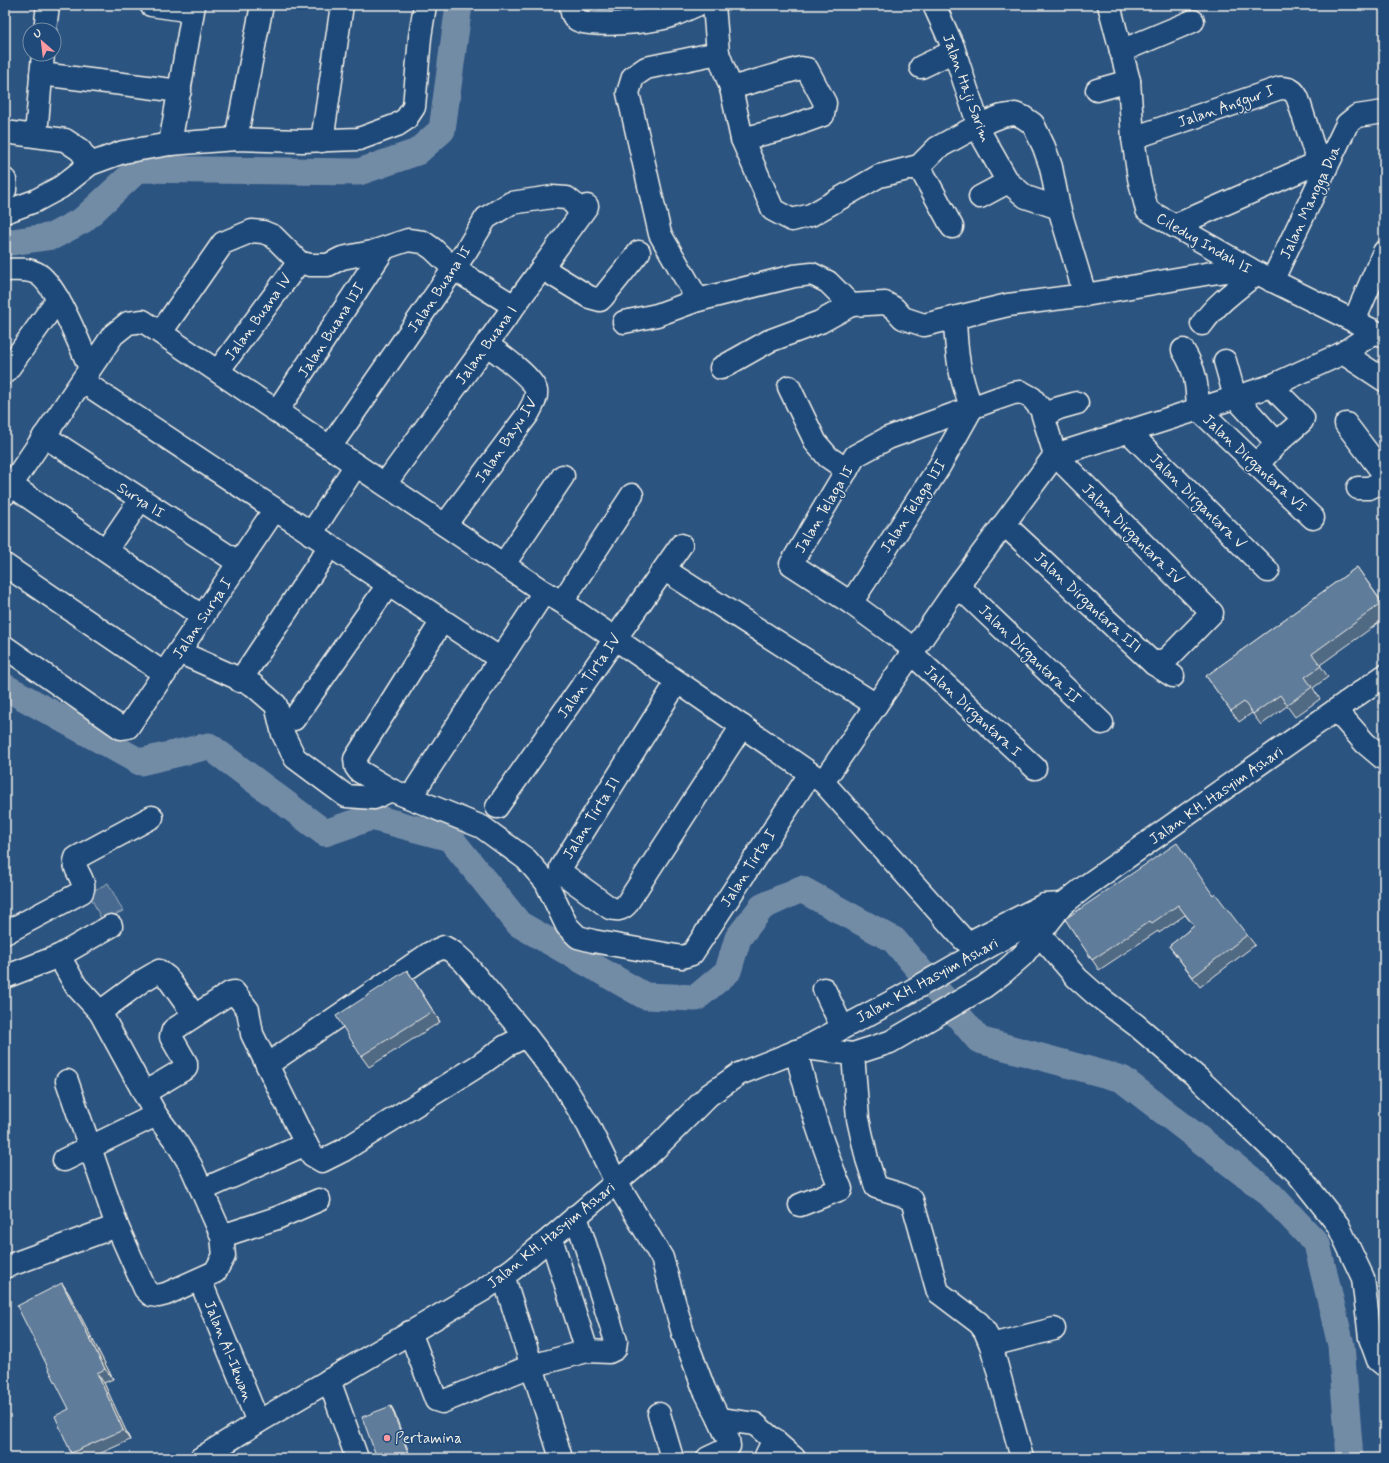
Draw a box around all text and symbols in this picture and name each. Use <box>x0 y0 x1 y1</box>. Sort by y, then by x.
north arrow <box>22 22 62 62</box>
text: U <box>31 26 44 42</box>
street label: Jalan Haji Sarim <box>937 31 995 146</box>
street label: Jalan Anggur I <box>1175 81 1278 134</box>
street label: Jalan Mangga Dua <box>1276 141 1347 263</box>
street label: Ciledug Indah II <box>1152 208 1255 279</box>
street label: Jalan Buana II <box>403 242 476 337</box>
street label: Jalan Buana IV <box>221 270 297 365</box>
street label: Jalan Buana III <box>294 279 370 382</box>
street label: Jalan Buana I <box>451 302 522 389</box>
street label: Jalan Bayu IV <box>471 394 543 487</box>
street label: Jalan Dirgantara VI <box>1197 410 1311 518</box>
street label: Jalan Dirgantara V <box>1144 449 1250 555</box>
street label: Jalan Telaga III <box>876 456 953 558</box>
street label: Jalan Telaga II <box>791 462 860 558</box>
street label: Surya II <box>113 478 168 524</box>
street label: Jalan Dirgantara IV <box>1076 480 1188 591</box>
street label: Jalan Dirgantara III <box>1029 548 1145 658</box>
street label: Jalan Surya I <box>168 574 238 663</box>
street label: Jalan Dirgantara II <box>973 601 1085 710</box>
street label: Jalan Tirta IV <box>553 630 626 723</box>
street label: Jalan Dirgantara I <box>919 661 1025 763</box>
street label: Jalan KH. Hasyim Ashari <box>1146 742 1288 850</box>
street label: Jalan Tirta II <box>559 774 625 864</box>
street label: Jalan Tirta I <box>716 825 782 911</box>
street label: Jalan KH. Hasyim Ashari <box>853 934 1002 1028</box>
street label: Jalan KH. Hasyim Ashari <box>483 1178 620 1294</box>
street label: Jalan Al-Ikwan <box>199 1298 258 1405</box>
place label: Pertamina <box>395 1429 462 1449</box>
marker: Pertamina <box>382 1433 392 1443</box>

